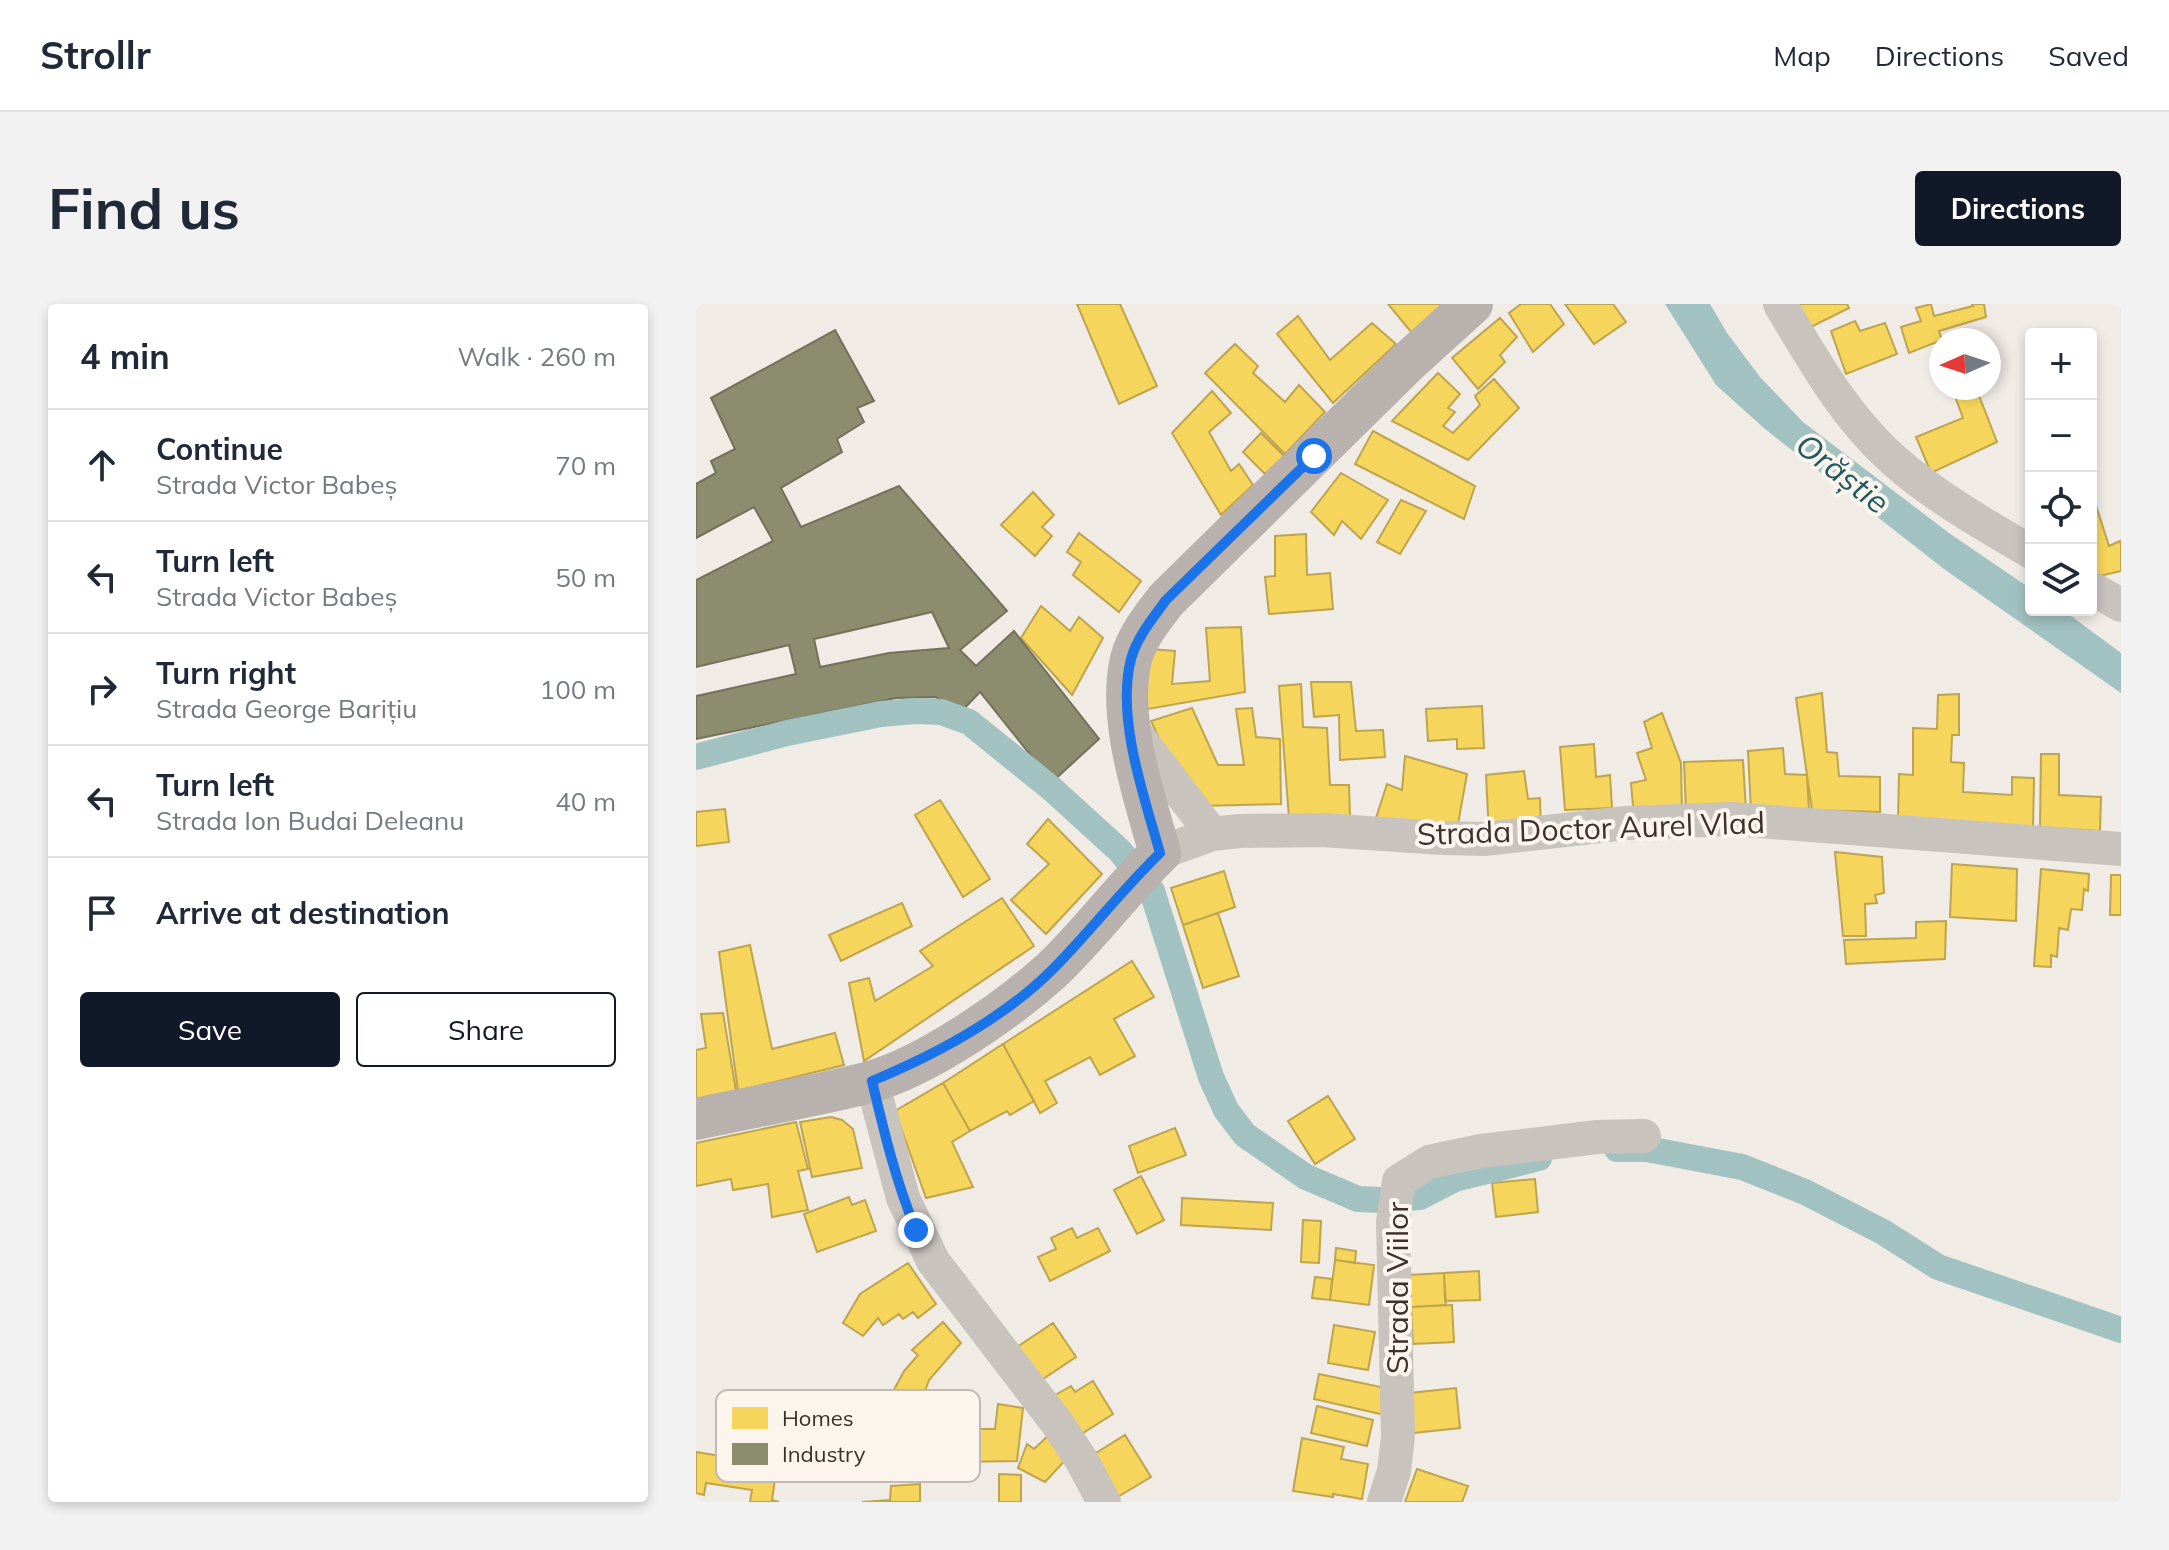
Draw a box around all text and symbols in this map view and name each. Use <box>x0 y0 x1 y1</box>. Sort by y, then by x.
text: Strollr <box>40 31 151 79</box>
text: Map <box>1773 38 1831 73</box>
text: Directions <box>1875 38 2004 73</box>
text: Saved <box>2048 38 2129 73</box>
button: Directions <box>1915 171 2121 246</box>
text: Find us <box>48 173 240 243</box>
north arrow <box>1929 328 2001 400</box>
map controls <box>2025 328 2097 616</box>
button: + <box>2025 328 2097 400</box>
text: 4 min <box>80 335 170 378</box>
text: Walk · 260 m <box>457 340 616 373</box>
button: − <box>2025 400 2097 472</box>
water label: Orăștie <box>1788 424 1898 522</box>
text: Continue <box>156 430 283 468</box>
route start <box>1296 438 1332 474</box>
icon: ahead <box>80 443 124 487</box>
text: 70 m <box>555 449 616 482</box>
text: Strada Victor Babeș <box>156 468 397 501</box>
button: locate <box>2025 472 2097 544</box>
text: Turn left <box>156 542 274 580</box>
button: layers <box>2025 544 2097 616</box>
icon: left <box>80 555 124 599</box>
text: 50 m <box>555 561 616 594</box>
text: Strada Victor Babeș <box>156 580 397 613</box>
text: Turn right <box>156 654 296 692</box>
icon: right <box>80 667 124 711</box>
text: 100 m <box>540 673 616 706</box>
text: Strada George Barițiu <box>156 692 417 725</box>
text: Turn left <box>156 766 274 804</box>
icon: left <box>80 779 124 823</box>
text: 40 m <box>555 785 616 818</box>
street label: Strada Doctor Aurel Vlad <box>1417 803 1765 853</box>
text: Strada Ion Budai Deleanu <box>156 804 464 837</box>
icon: arrive <box>80 891 124 935</box>
text: Arrive at destination <box>156 894 450 932</box>
button: Save <box>80 992 340 1067</box>
button: Share <box>356 992 616 1067</box>
street label: Strada Viilor <box>1378 1202 1416 1374</box>
route end <box>898 1212 934 1248</box>
legend <box>716 1390 980 1482</box>
text: Homes <box>782 1404 854 1432</box>
text: Industry <box>782 1440 866 1468</box>

